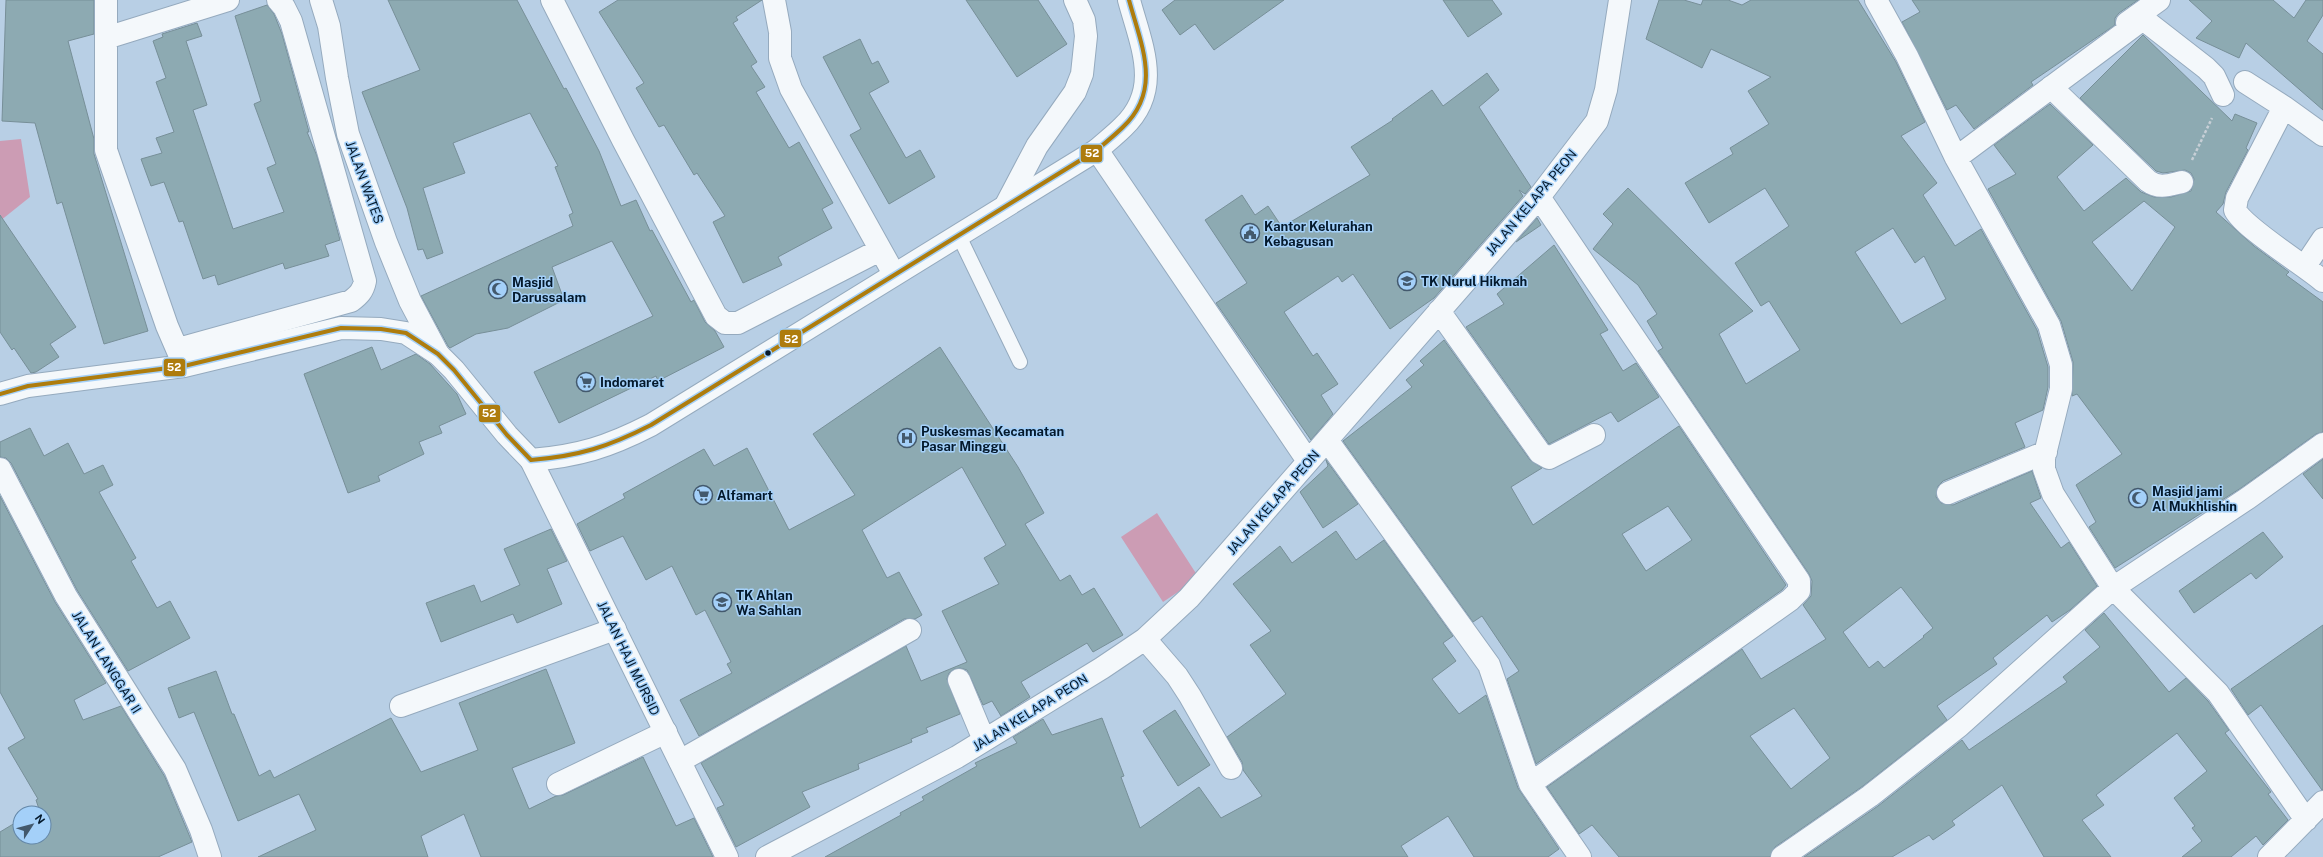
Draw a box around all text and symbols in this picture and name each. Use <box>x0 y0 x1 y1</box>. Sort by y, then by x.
street label: JALAN WATES <box>343 139 386 226</box>
line badge: 52 <box>1080 144 1103 163</box>
street label: JALAN KELAPA PEON <box>1483 146 1580 258</box>
text: 52 <box>1085 147 1099 159</box>
place label: Kantor Kelurahan Kebagusan <box>1264 219 1373 249</box>
public building icon: Kantor Kelurahan Kebagusan <box>1239 222 1261 244</box>
school or university icon: TK Nurul Hikmah <box>1396 270 1418 292</box>
place label: TK Nurul Hikmah <box>1421 274 1527 289</box>
place label: Masjid Darussalam <box>512 275 586 305</box>
mosque icon: Masjid Darussalam <box>487 278 509 300</box>
line badge: 52 <box>779 329 802 348</box>
text: 52 <box>784 333 798 345</box>
unlabelled marker <box>763 348 773 358</box>
line badge: 52 <box>163 358 186 377</box>
text: 52 <box>167 361 181 373</box>
supermarket icon: Indomaret <box>575 371 597 393</box>
place label: Indomaret <box>600 375 664 390</box>
line badge: 52 <box>478 404 501 423</box>
text: 52 <box>482 407 496 419</box>
place label: Puskesmas Kecamatan Pasar Minggu <box>921 424 1064 454</box>
hospital icon: Puskesmas Kecamatan Pasar Minggu <box>896 427 918 449</box>
street label: JALAN KELAPA PEON <box>1224 447 1323 558</box>
supermarket icon: Alfamart <box>692 484 714 506</box>
place label: Masjid jami Al Mukhlishin <box>2152 484 2237 514</box>
mosque icon: Masjid jami Al Mukhlishin <box>2127 487 2149 509</box>
place label: Alfamart <box>717 488 773 503</box>
place label: TK Ahlan Wa Sahlan <box>736 588 801 618</box>
school or university icon: TK Ahlan Wa Sahlan <box>711 591 733 613</box>
street label: JALAN HAJI MURSID <box>594 599 663 718</box>
street label: JALAN LANGGAR II <box>69 608 144 716</box>
street label: JALAN KELAPA PEON <box>970 671 1091 754</box>
north arrow <box>12 805 52 845</box>
text: N <box>33 812 47 826</box>

